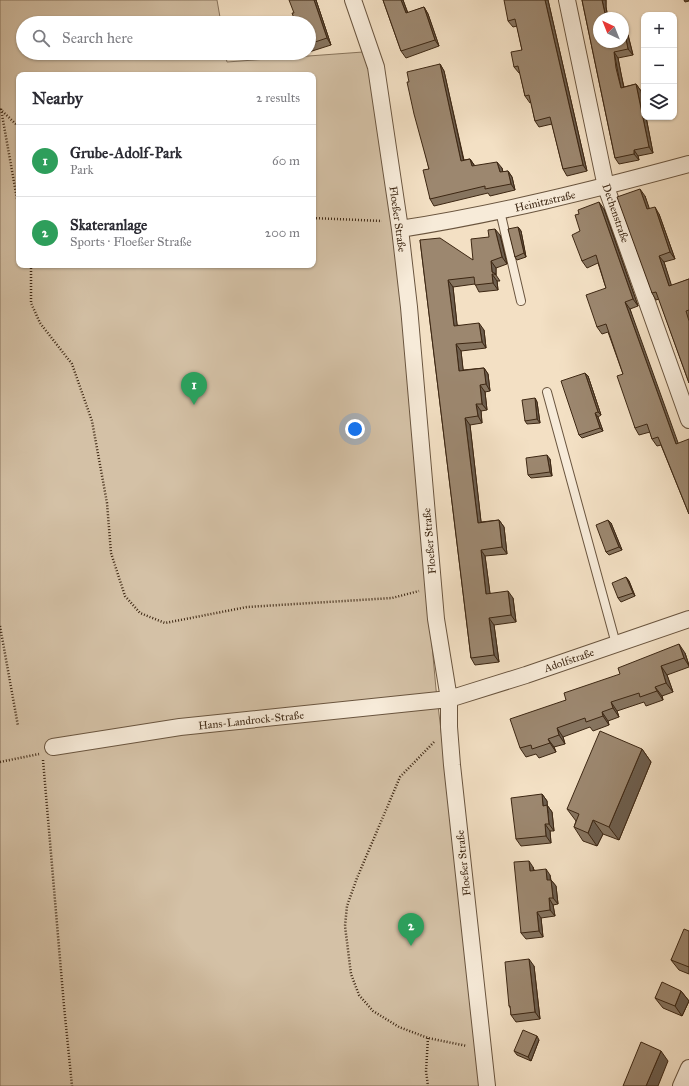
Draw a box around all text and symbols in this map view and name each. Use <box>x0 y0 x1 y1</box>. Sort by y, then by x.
north arrow <box>593 12 629 48</box>
map controls <box>641 12 677 120</box>
button: + <box>641 12 677 48</box>
search box <box>16 16 316 60</box>
icon: search <box>30 27 52 49</box>
text: Search here <box>62 29 133 47</box>
button: − <box>641 48 677 84</box>
button: layers <box>641 84 677 120</box>
text: Nearby <box>32 88 83 109</box>
text: 2 results <box>256 90 300 106</box>
text: Grube-Adolf-Park <box>70 144 182 162</box>
text: 1 <box>42 153 48 169</box>
text: 60 m <box>272 153 300 169</box>
text: Park <box>70 162 94 178</box>
street label: Dechenstraße <box>599 182 632 245</box>
street label: Floeßer Straße <box>386 185 409 253</box>
street label: Heinitzstraße <box>514 188 577 215</box>
text: Skateranlage <box>70 216 147 234</box>
text: 2 <box>42 225 48 241</box>
text: 200 m <box>265 225 300 241</box>
text: Sports · Floeßer Straße <box>70 234 192 250</box>
pin: 1 <box>181 372 207 405</box>
your location <box>345 419 365 439</box>
street label: Floeßer Straße <box>420 507 439 575</box>
street label: Adolfstraße <box>541 646 596 675</box>
street label: Hans-Landrock-Straße <box>198 708 305 733</box>
street label: Floeßer Straße <box>454 829 473 897</box>
pin: 2 <box>398 913 424 946</box>

